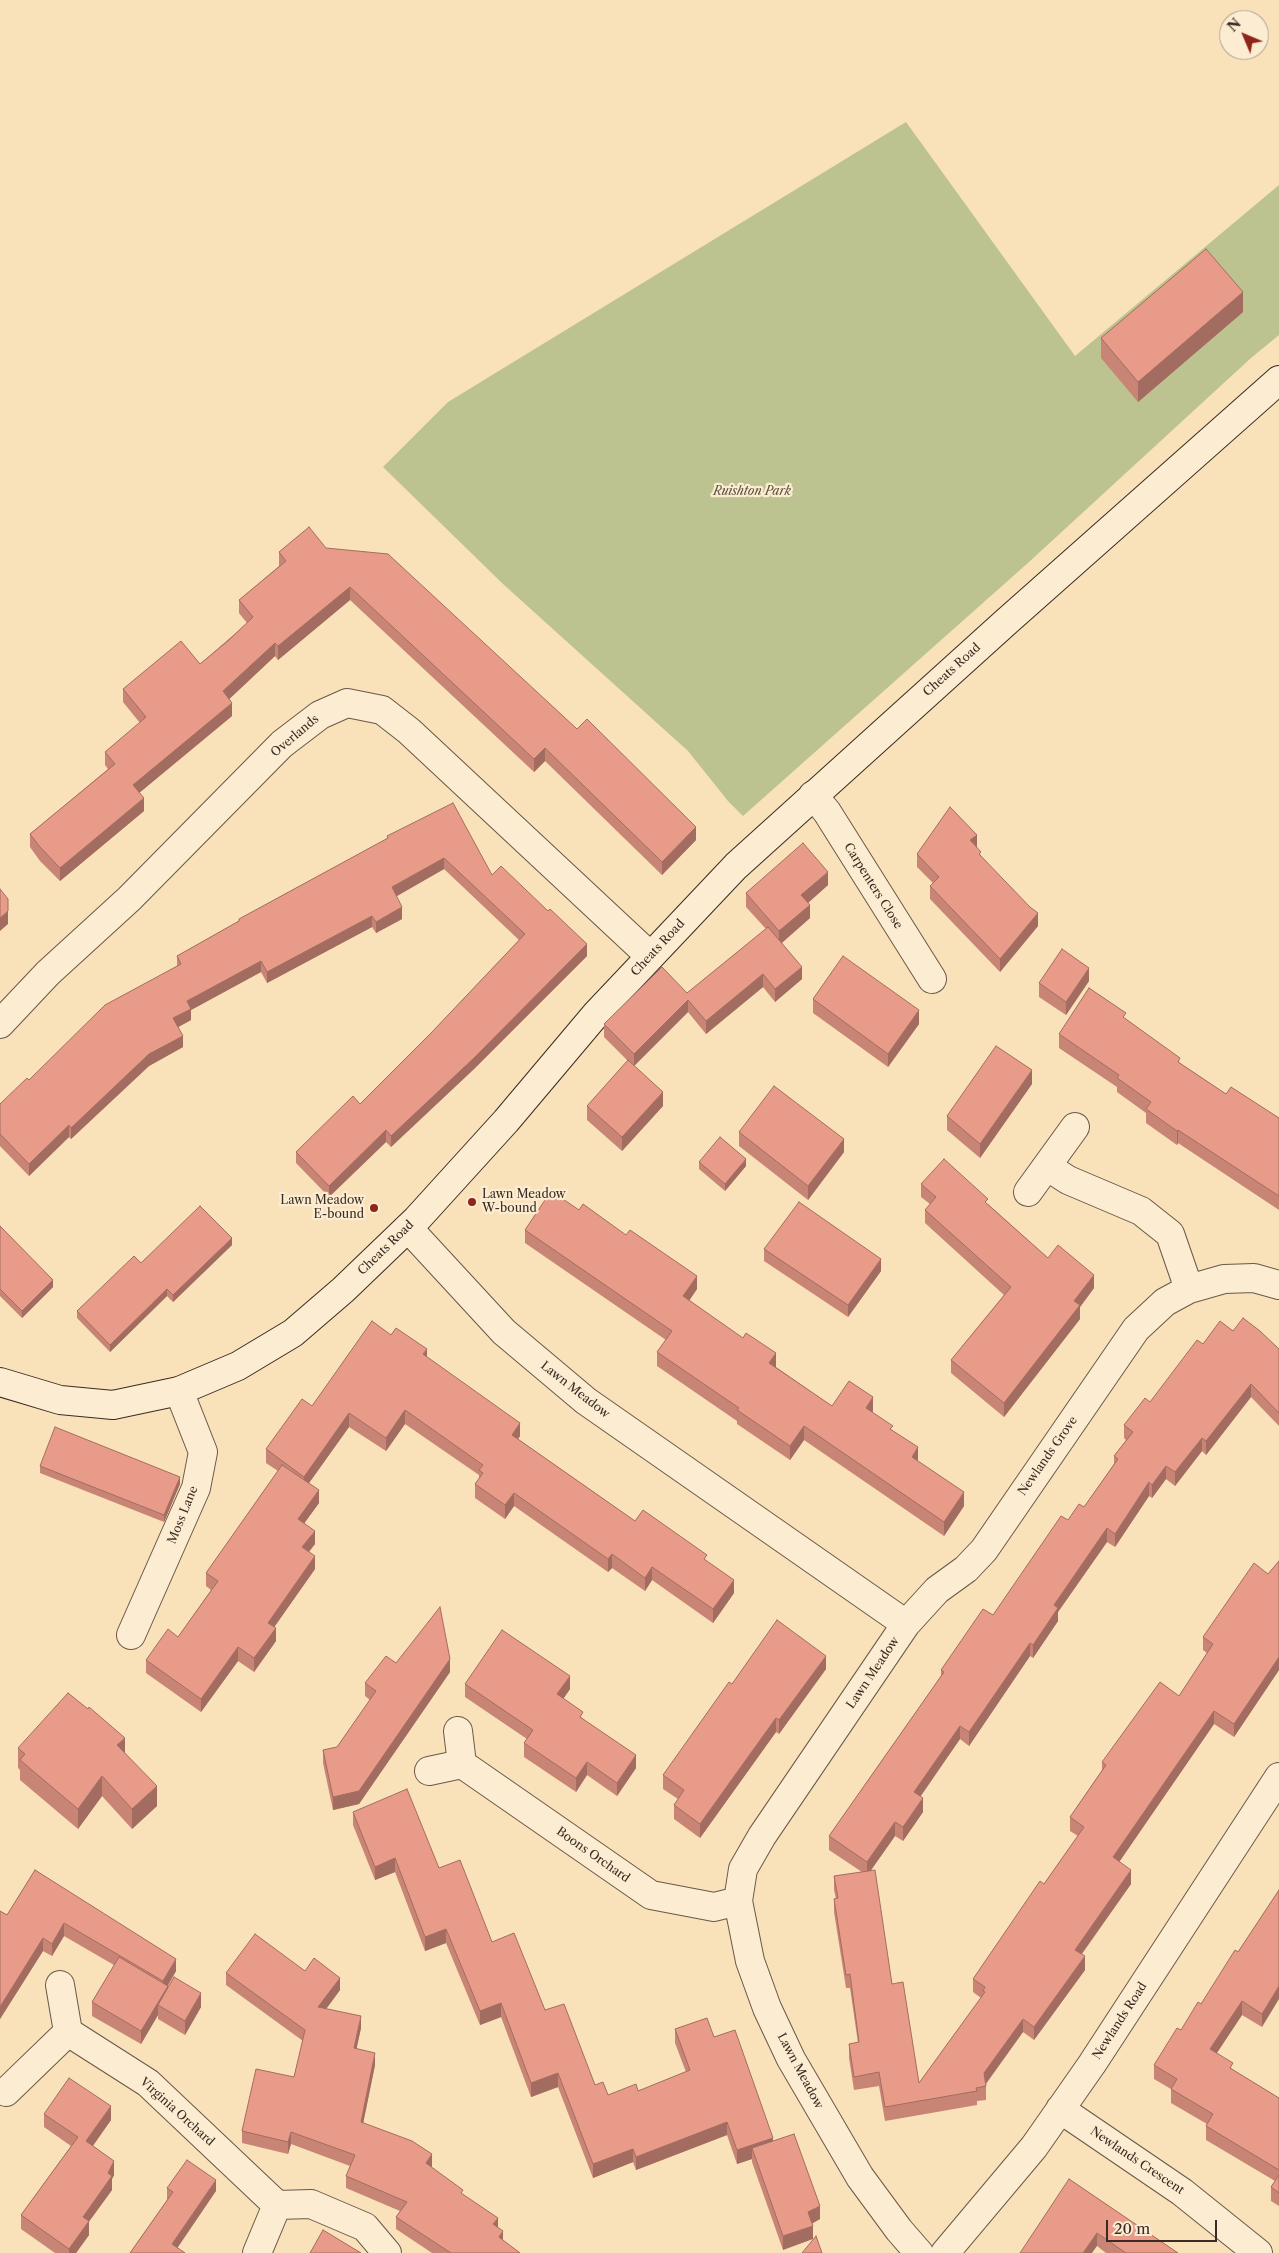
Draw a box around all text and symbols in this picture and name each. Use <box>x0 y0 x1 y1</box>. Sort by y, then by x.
north arrow <box>1219 10 1269 60</box>
text: N <box>1223 14 1245 36</box>
park label: Ruishton Park <box>713 485 791 499</box>
street label: Cheats Road <box>920 641 984 699</box>
street label: Overlands <box>268 712 322 760</box>
street label: Carpenters Close <box>841 840 905 932</box>
street label: Cheats Road <box>628 917 688 979</box>
place label: Lawn Meadow W-bound <box>482 1188 566 1216</box>
place label: Lawn Meadow E-bound <box>280 1194 364 1222</box>
marker: Lawn Meadow W-bound <box>466 1196 478 1208</box>
marker: Lawn Meadow E-bound <box>368 1202 380 1214</box>
street label: Cheats Road <box>355 1218 417 1278</box>
street label: Lawn Meadow <box>538 1359 612 1421</box>
street label: Newlands Grove <box>1015 1414 1081 1498</box>
street label: Moss Lane <box>165 1484 201 1546</box>
street label: Lawn Meadow <box>844 1634 902 1712</box>
street label: Boons Orchard <box>554 1824 632 1886</box>
street label: Newlands Road <box>1090 1980 1150 2062</box>
street label: Lawn Meadow <box>774 2031 826 2111</box>
street label: Virginia Orchard <box>137 2075 217 2149</box>
street label: Newlands Crescent <box>1087 2124 1187 2198</box>
scale bar <box>1109 2210 1220 2242</box>
text: 20 m <box>1114 2219 1150 2238</box>

